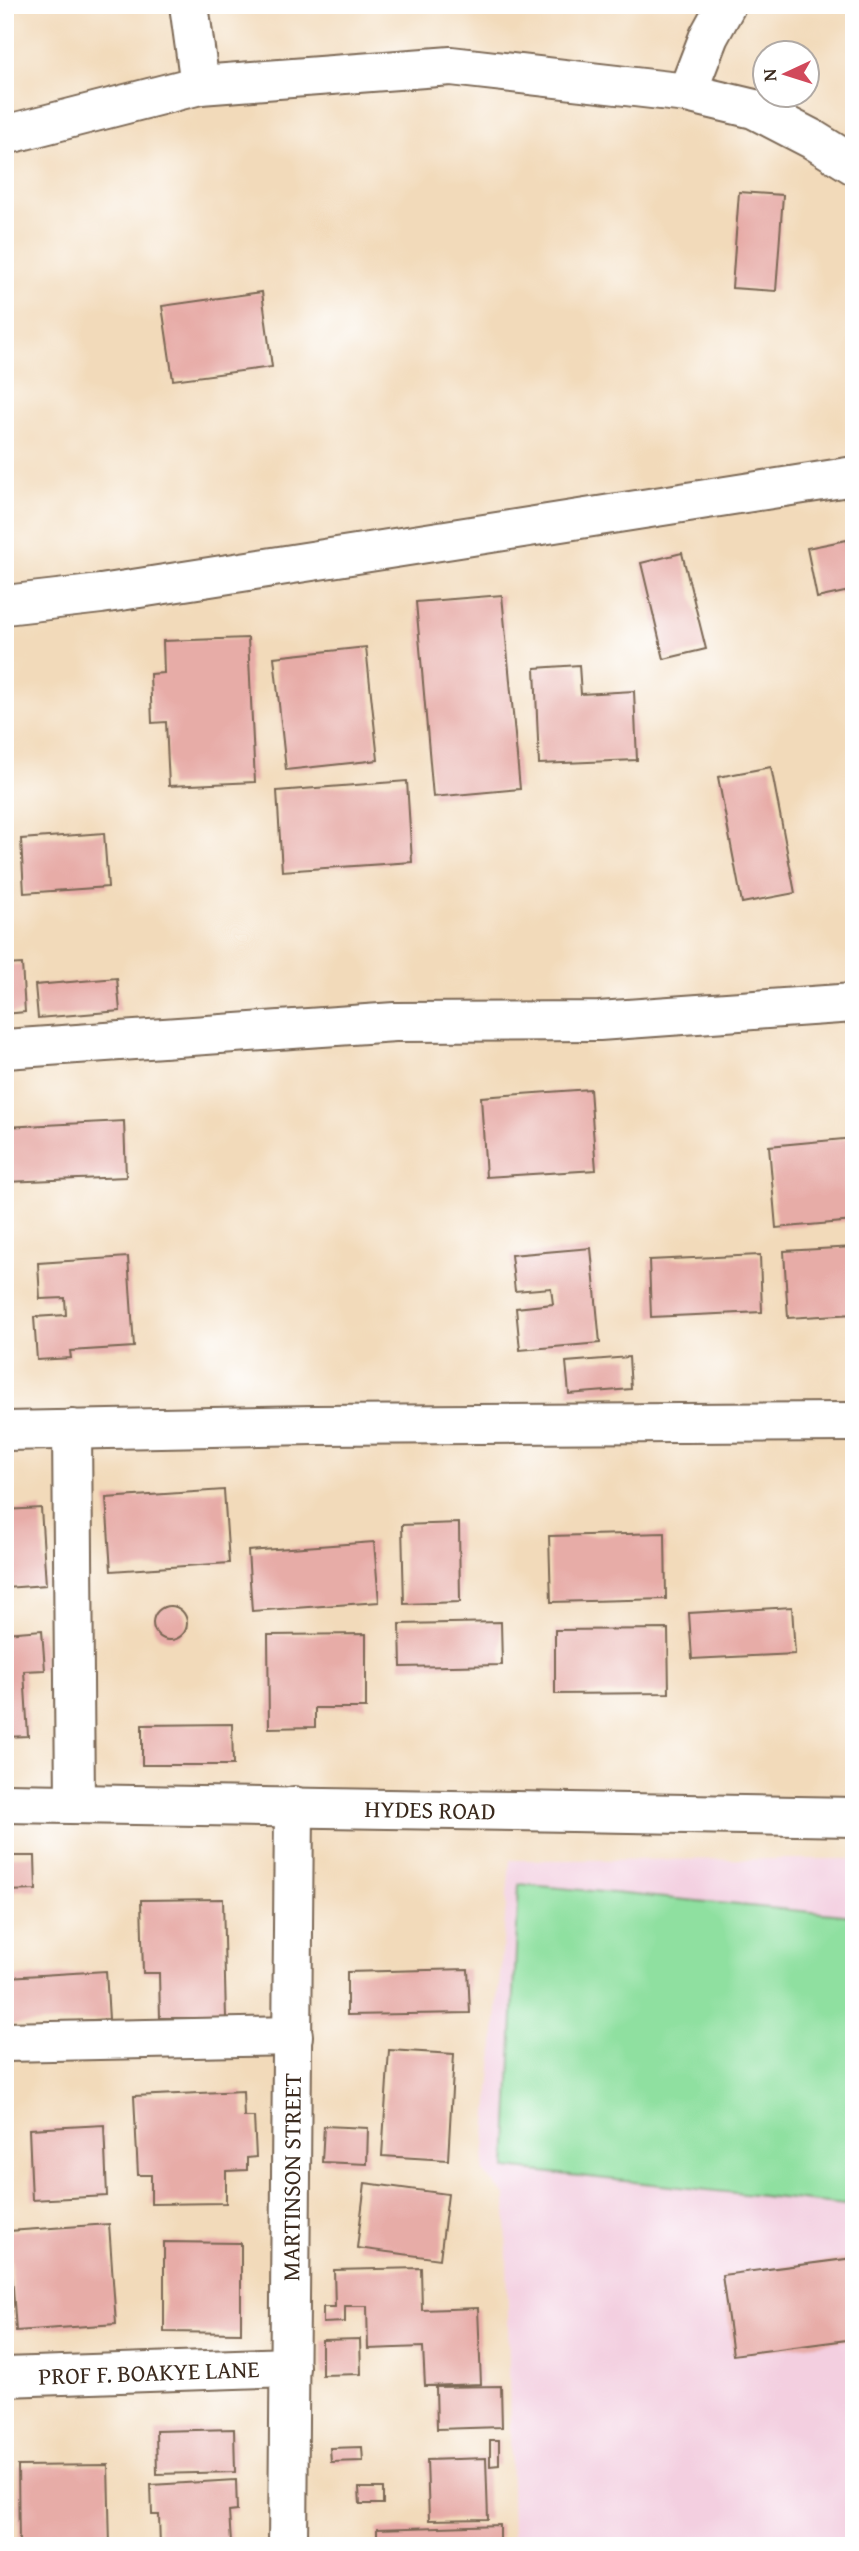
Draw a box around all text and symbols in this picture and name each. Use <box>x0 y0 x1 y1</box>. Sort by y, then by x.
north arrow <box>750 38 820 108</box>
text: N <box>755 68 783 82</box>
street label: HYDES ROAD <box>364 1791 496 1828</box>
street label: MARTINSON STREET <box>273 2073 309 2281</box>
street label: PROF F. BOAKYE LANE <box>38 2351 260 2393</box>

